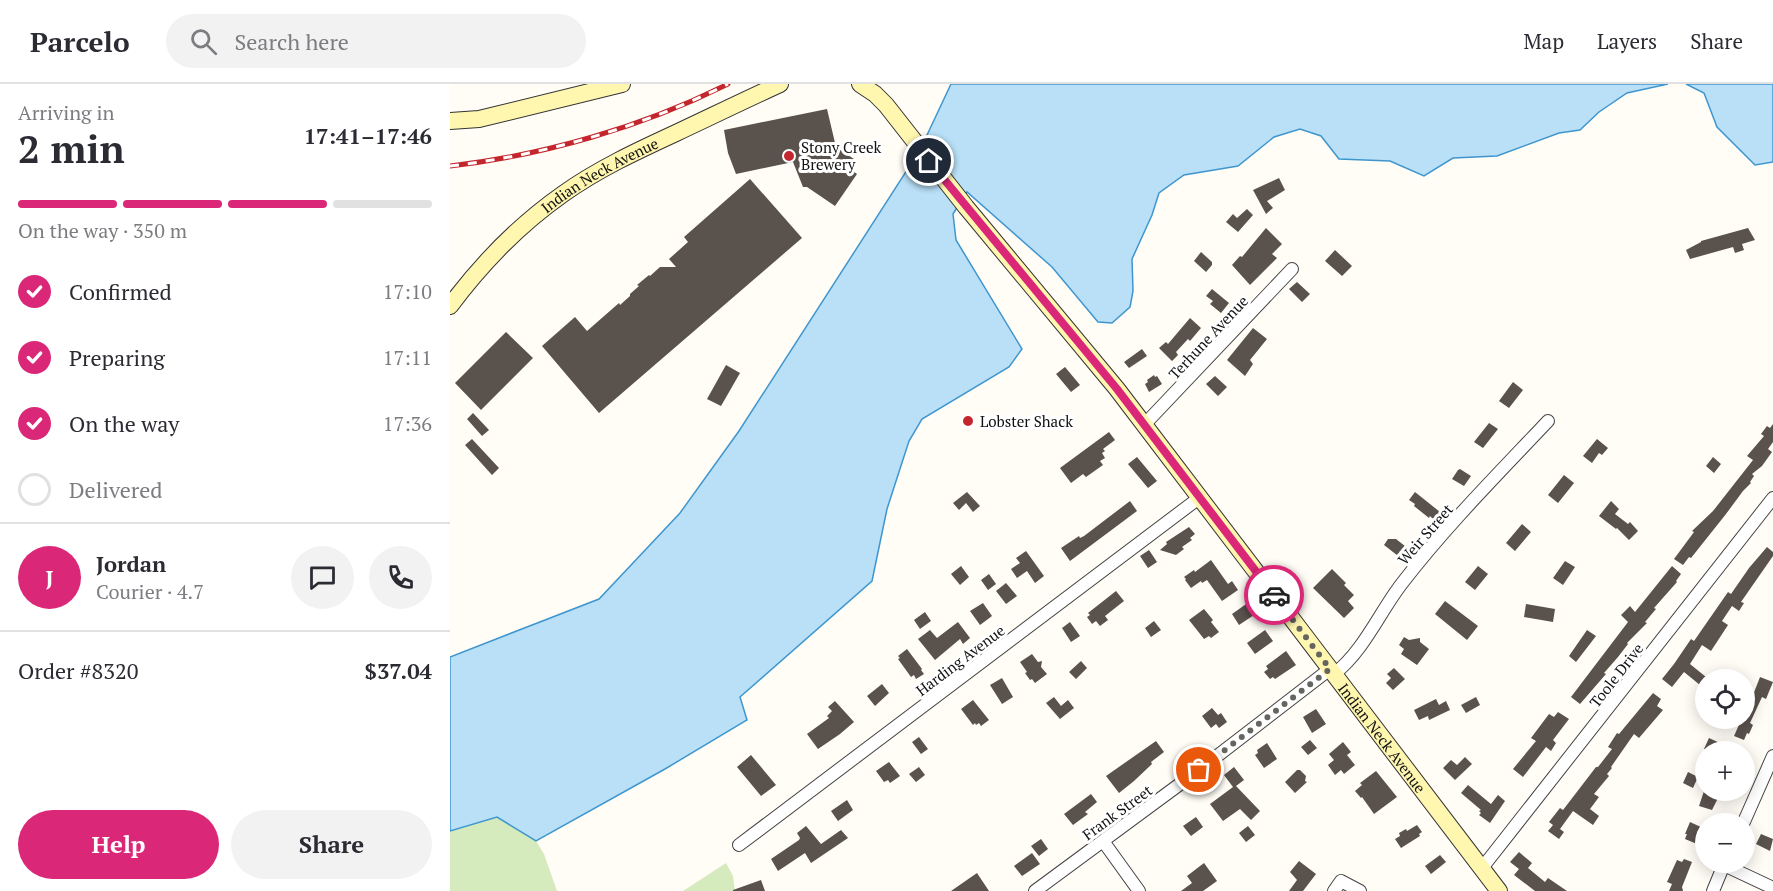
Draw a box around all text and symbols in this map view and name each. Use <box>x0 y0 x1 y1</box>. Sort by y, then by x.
search box <box>166 14 586 68</box>
text: Parcelo <box>30 23 130 60</box>
icon: search <box>187 25 220 58</box>
text: Search here <box>235 27 349 56</box>
text: Map <box>1523 27 1564 55</box>
text: Layers <box>1597 27 1657 55</box>
text: Share <box>1690 27 1743 55</box>
text: Arriving in <box>18 99 114 126</box>
text: 17:41–17:46 <box>304 121 432 150</box>
text: 2 min <box>18 122 125 174</box>
street label: Indian Neck Avenue <box>537 133 661 217</box>
pin <box>903 135 954 186</box>
place label: Stony Creek Brewery <box>801 137 882 174</box>
icon: home <box>912 144 945 177</box>
marker: Stony Creek Brewery <box>782 149 796 163</box>
text: On the way · 350 m <box>18 217 187 244</box>
icon: check <box>18 275 51 308</box>
text: Confirmed <box>69 277 172 306</box>
text: 17:10 <box>383 278 432 305</box>
street label: Terhune Avenue <box>1164 291 1252 383</box>
icon: check <box>18 341 51 374</box>
text: Preparing <box>69 343 165 372</box>
text: 17:11 <box>383 344 432 371</box>
icon: check <box>18 407 51 440</box>
text: On the way <box>69 409 179 438</box>
text: 17:36 <box>383 410 432 437</box>
place label: Lobster Shack <box>980 411 1073 431</box>
marker: Lobster Shack <box>961 414 975 428</box>
text: Delivered <box>69 475 162 504</box>
street label: Weir Street <box>1393 499 1457 569</box>
button: chat <box>291 546 354 609</box>
button: phone <box>369 546 432 609</box>
text: Jordan <box>96 549 166 578</box>
text: J <box>45 563 54 592</box>
courier <box>1244 565 1304 625</box>
text: Courier · 4.7 <box>96 578 204 605</box>
icon: car <box>1258 579 1291 612</box>
street label: Harding Avenue <box>912 620 1008 700</box>
street label: Toole Drive <box>1585 639 1647 711</box>
text: Order #8320 <box>18 656 138 685</box>
text: $37.04 <box>365 656 432 685</box>
map controls <box>1695 669 1755 873</box>
button: locate <box>1695 669 1755 729</box>
street label: Indian Neck Avenue <box>1334 679 1431 797</box>
button: + <box>1695 741 1755 801</box>
pin <box>1173 744 1224 795</box>
icon: bag <box>1182 753 1215 786</box>
street label: Frank Street <box>1078 780 1156 844</box>
button: Help <box>18 810 219 879</box>
button: Share <box>231 810 432 879</box>
button: − <box>1695 813 1755 873</box>

